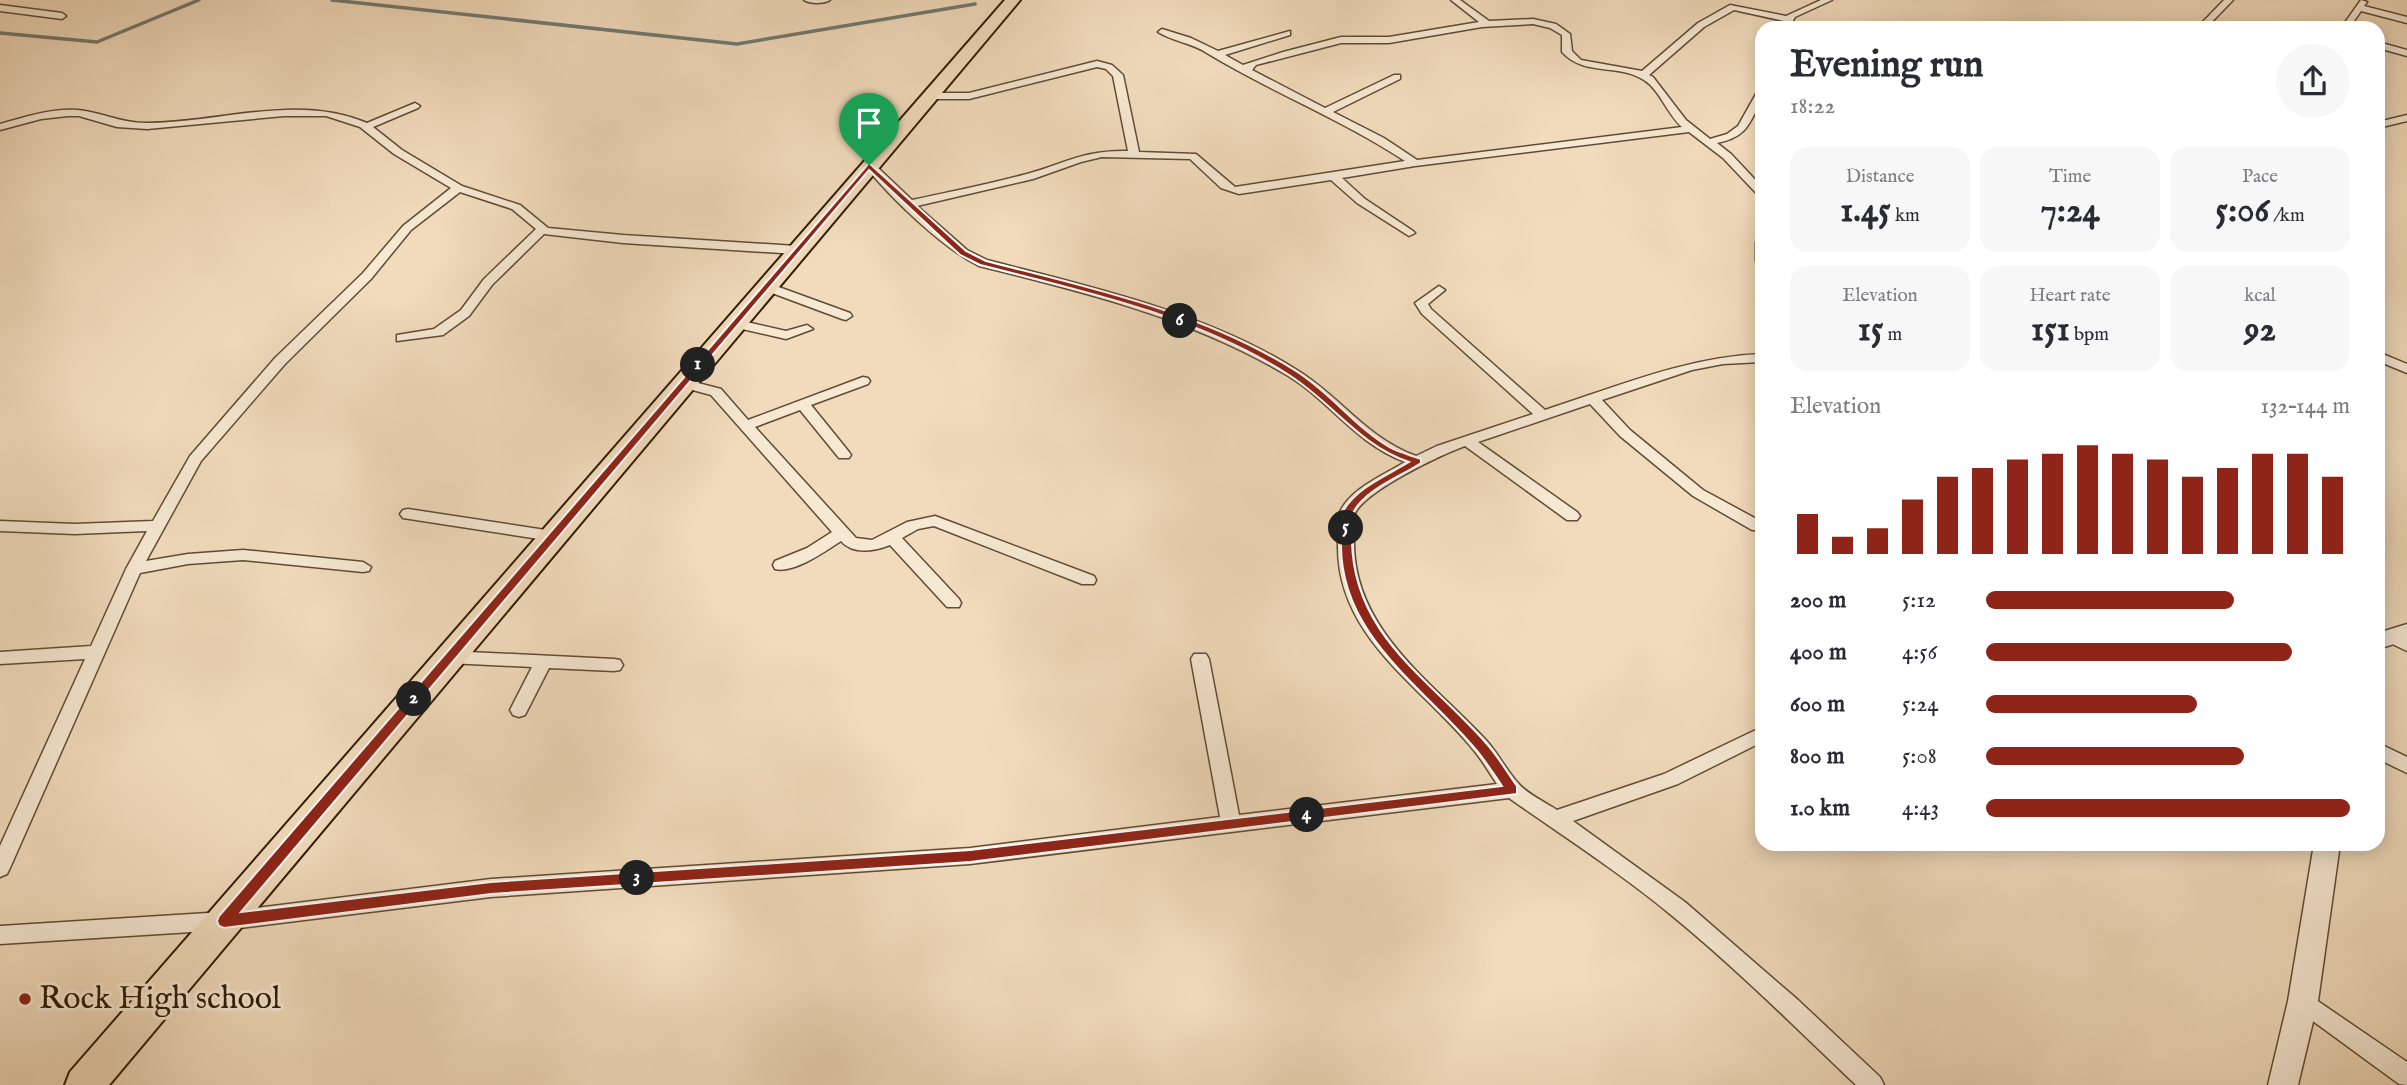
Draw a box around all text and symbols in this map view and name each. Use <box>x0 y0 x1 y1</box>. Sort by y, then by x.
text: Evening run <box>1790 42 1984 90</box>
button: share <box>2276 44 2350 118</box>
text: 18:22 <box>1790 92 1835 121</box>
pin <box>839 93 899 165</box>
icon: arrive <box>850 104 888 142</box>
text: Distance <box>1846 165 1914 189</box>
text: Time <box>2049 165 2091 189</box>
text: Pace <box>2242 165 2278 189</box>
text: 1.45 <box>1840 189 1891 234</box>
text: 7:24 <box>2040 189 2100 234</box>
text: 5:06 <box>2215 189 2269 234</box>
text: km <box>1891 204 1920 228</box>
text: /km <box>2269 204 2305 228</box>
text: Elevation <box>1842 284 1918 308</box>
text: Heart rate <box>2029 284 2111 308</box>
text: kcal <box>2244 284 2276 308</box>
pin: 6 <box>1162 304 1198 338</box>
text: 6 <box>1175 308 1184 332</box>
text: 15 <box>1858 308 1883 353</box>
text: 151 <box>2031 308 2070 353</box>
text: 92 <box>2244 308 2276 353</box>
text: m <box>1883 323 1902 347</box>
text: bpm <box>2070 323 2109 347</box>
pin: 1 <box>680 348 716 382</box>
text: 1 <box>694 352 701 376</box>
text: Elevation <box>1790 392 1881 421</box>
text: 132–144 m <box>2260 392 2350 421</box>
pin: 5 <box>1328 510 1364 546</box>
text: 5 <box>1342 515 1349 539</box>
text: 200 m <box>1790 586 1846 615</box>
text: 5:12 <box>1902 586 1936 615</box>
text: 400 m <box>1790 638 1847 667</box>
text: 4:56 <box>1902 638 1937 667</box>
pin: 2 <box>396 682 432 716</box>
text: 2 <box>409 686 418 710</box>
text: 600 m <box>1790 690 1845 719</box>
text: 5:24 <box>1902 690 1938 719</box>
text: 800 m <box>1790 742 1844 771</box>
text: 5:08 <box>1902 742 1937 771</box>
text: 1.0 km <box>1790 794 1850 823</box>
text: 4:43 <box>1902 794 1939 823</box>
pin: 4 <box>1290 798 1324 832</box>
text: 4 <box>1302 802 1311 826</box>
pin: 3 <box>620 860 654 896</box>
text: 3 <box>633 865 640 889</box>
place label: Rock High school <box>39 979 281 1020</box>
marker: Rock High school <box>17 991 33 1007</box>

